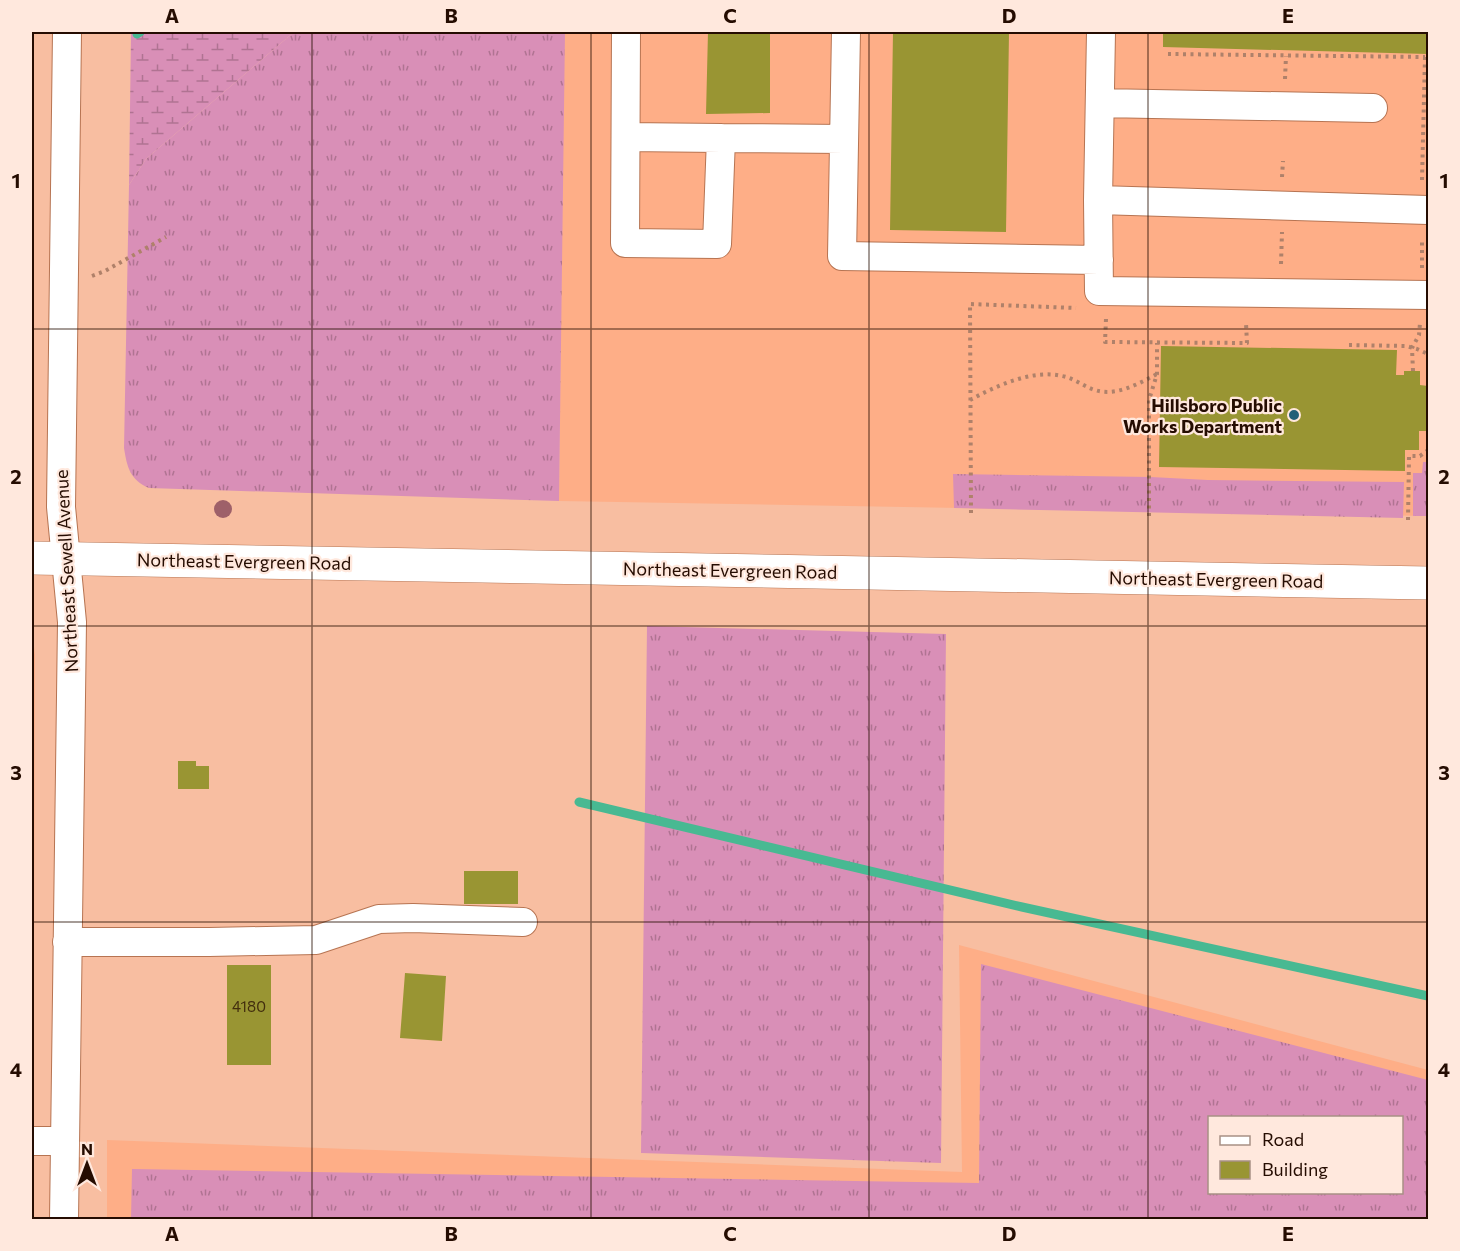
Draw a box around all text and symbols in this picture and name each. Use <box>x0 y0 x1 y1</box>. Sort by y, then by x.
text: A <box>165 3 179 27</box>
text: B <box>444 3 458 27</box>
text: C <box>723 3 737 27</box>
text: D <box>1002 3 1016 27</box>
text: E <box>1282 3 1294 27</box>
text: 1 <box>11 168 21 192</box>
text: 1 <box>1439 168 1449 192</box>
place label: Hillsboro Public Works Department <box>1123 394 1282 437</box>
marker: Hillsboro Public Works Department <box>1287 408 1301 422</box>
text: 2 <box>10 464 22 488</box>
text: 2 <box>1438 464 1450 488</box>
street label: Northeast Sewell Avenue <box>50 469 82 673</box>
street label: Northeast Evergreen Road <box>137 548 351 574</box>
street label: Northeast Evergreen Road <box>623 557 837 583</box>
street label: Northeast Evergreen Road <box>1109 566 1323 592</box>
text: 3 <box>10 760 22 784</box>
text: 3 <box>1438 760 1450 784</box>
house number: 4180 <box>232 997 266 1015</box>
text: 4 <box>10 1057 22 1081</box>
text: 4 <box>1438 1057 1450 1081</box>
legend <box>1208 1116 1403 1194</box>
text: Road <box>1262 1128 1304 1150</box>
north arrow <box>57 1134 117 1194</box>
text: N <box>81 1139 93 1158</box>
text: Building <box>1262 1158 1328 1180</box>
text: A <box>165 1221 179 1245</box>
text: B <box>444 1221 458 1245</box>
text: C <box>723 1221 737 1245</box>
text: D <box>1002 1221 1016 1245</box>
text: E <box>1282 1221 1294 1245</box>

